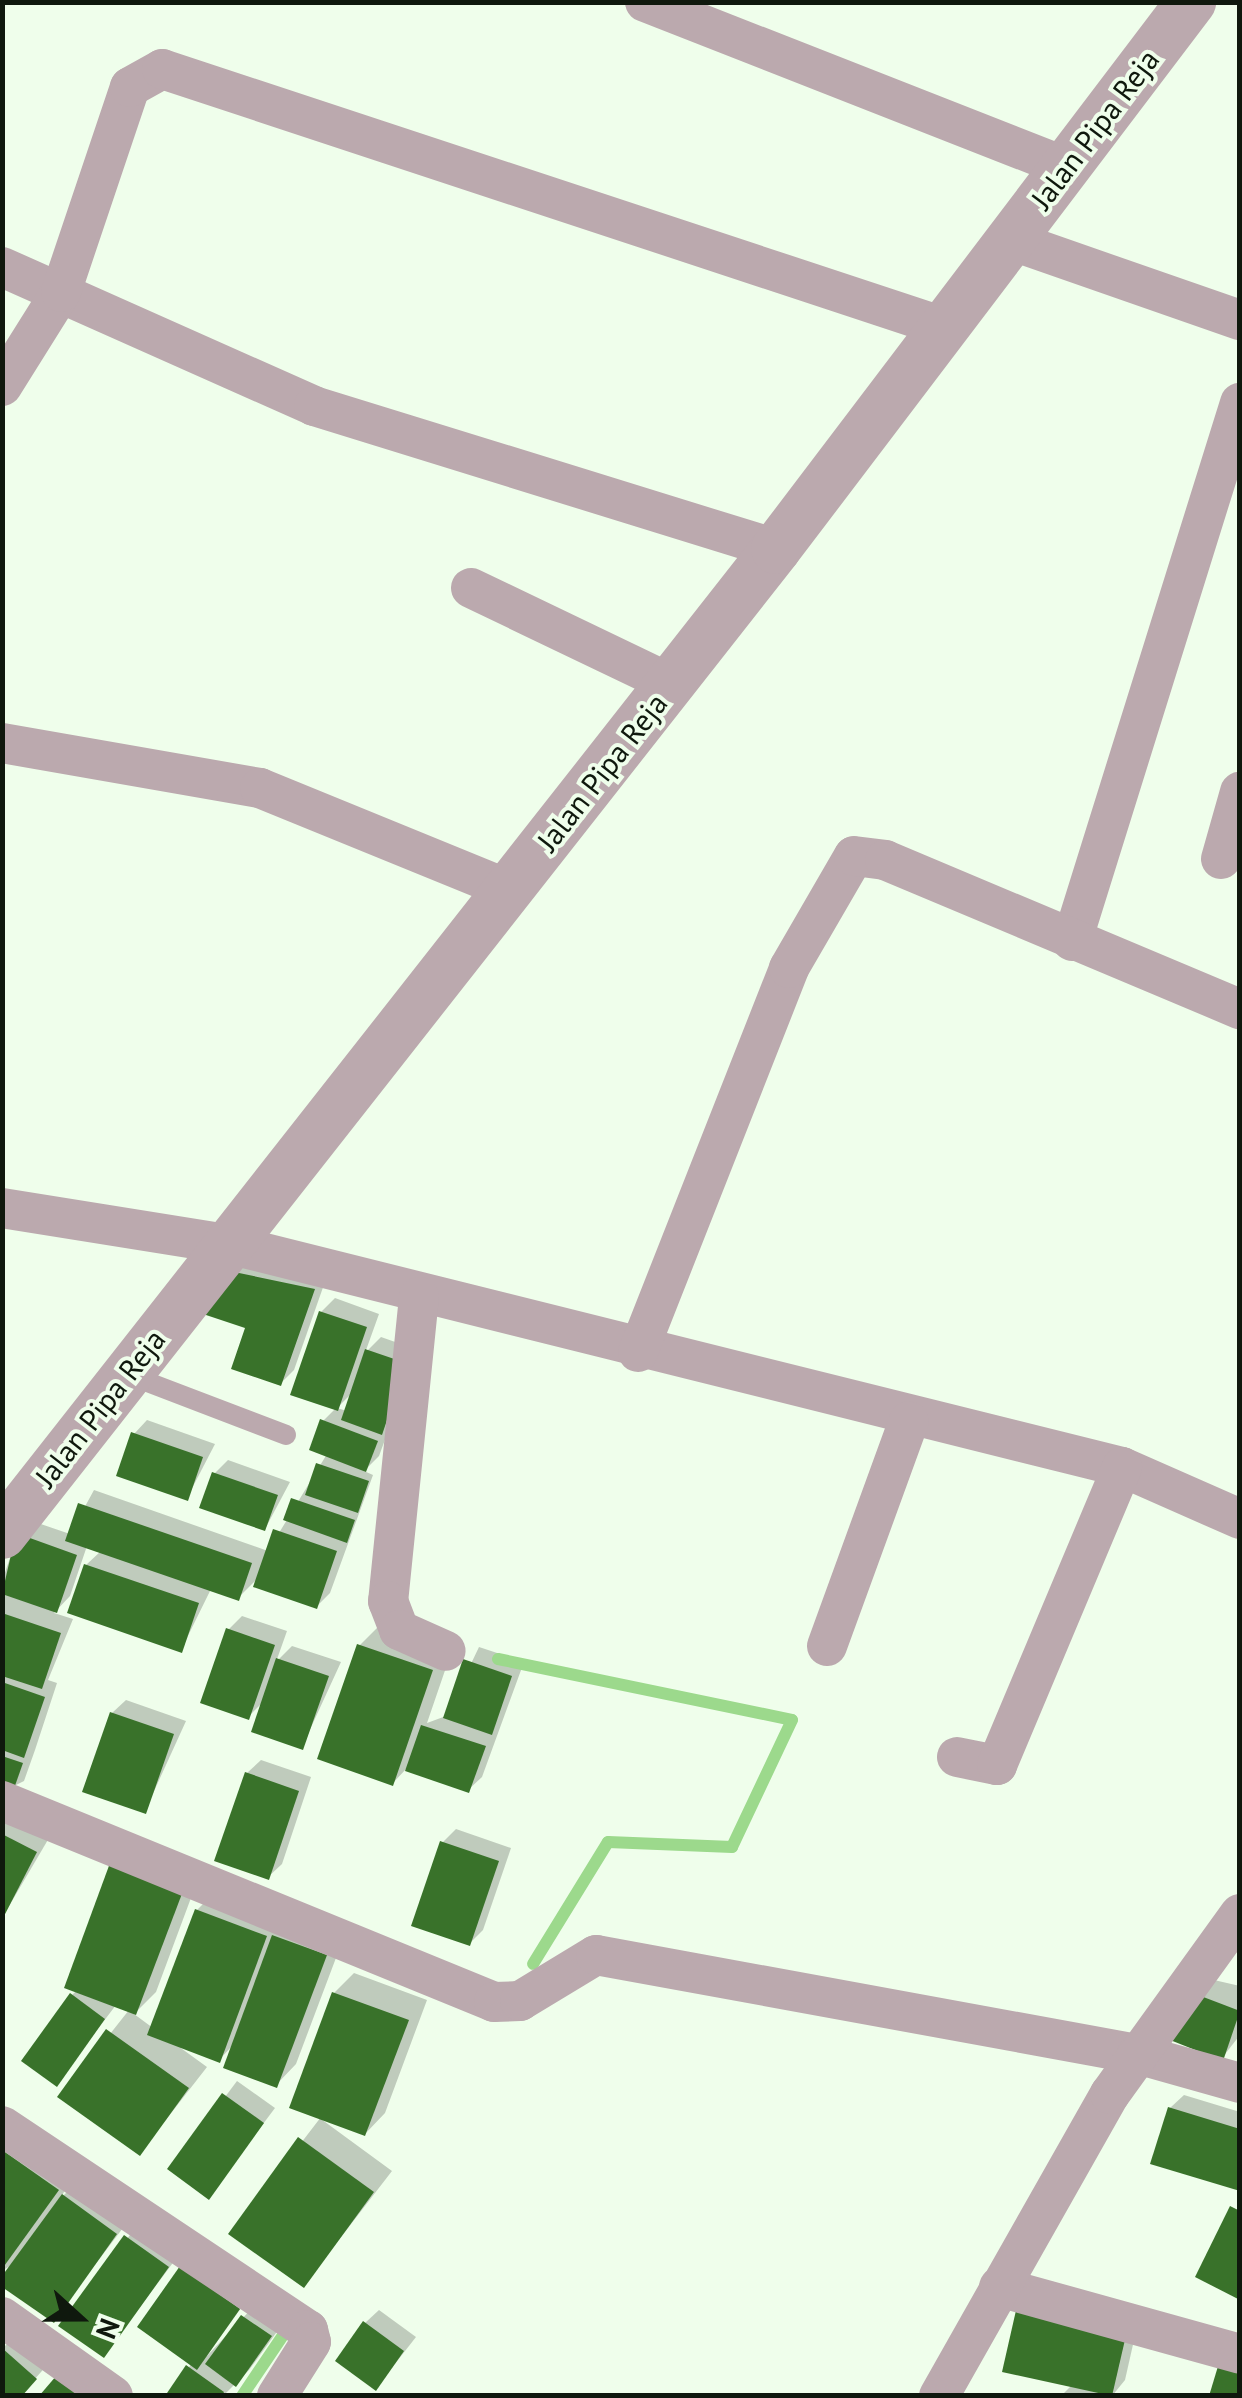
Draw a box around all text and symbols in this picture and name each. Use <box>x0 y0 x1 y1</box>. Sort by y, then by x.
street label: Jalan Pipa Reja <box>1023 42 1167 216</box>
street label: Jalan Pipa Reja <box>529 686 675 858</box>
street label: Jalan Pipa Reja <box>27 1322 173 1494</box>
north arrow <box>30 2268 130 2368</box>
text: N <box>88 2314 129 2344</box>

